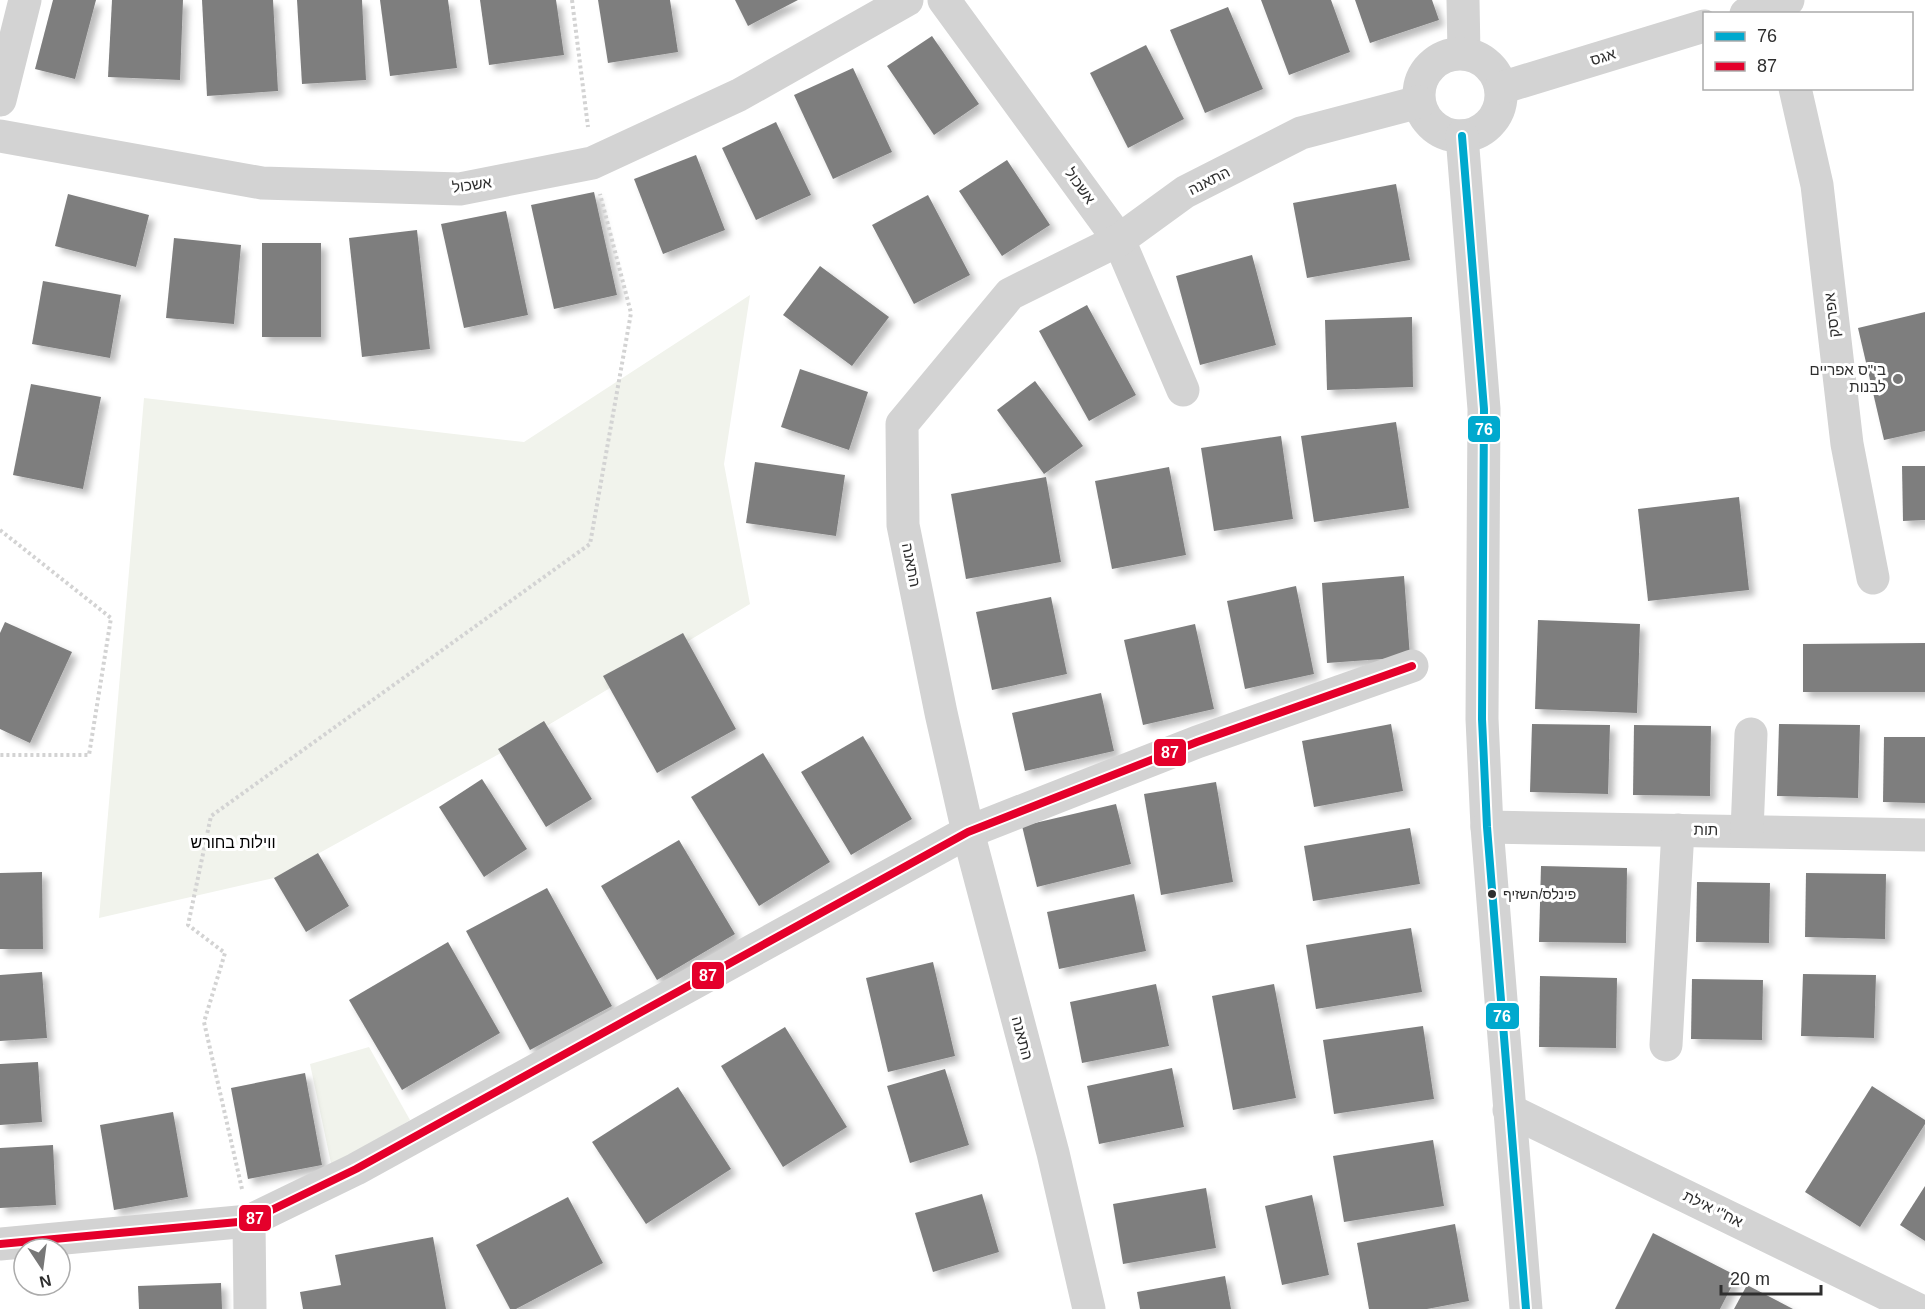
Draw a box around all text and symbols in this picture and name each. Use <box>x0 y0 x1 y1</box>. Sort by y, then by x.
legend <box>1703 12 1913 90</box>
text: 76 <box>1757 26 1777 46</box>
street label: אגס <box>1588 44 1618 68</box>
text: 87 <box>1757 56 1777 76</box>
street label: התאנה <box>1185 163 1233 198</box>
street label: אשכול <box>1062 165 1099 207</box>
street label: אשכול <box>451 173 493 196</box>
street label: אפרסק <box>1820 291 1843 338</box>
place label: בי"ס אפריים לבנות <box>1810 361 1886 395</box>
marker: בי"ס אפריים לבנות <box>1891 372 1905 386</box>
line badge: 76 <box>1467 415 1501 443</box>
text: 76 <box>1475 421 1493 438</box>
street label: התאנה <box>899 541 924 588</box>
line badge: 87 <box>1153 738 1187 767</box>
text: 87 <box>1161 744 1179 761</box>
street label: תות <box>1694 821 1718 838</box>
district label: ווילות בחורש <box>190 834 276 851</box>
place label: פינלס/השזיף <box>1503 886 1576 902</box>
marker: פינלס/השזיף <box>1486 888 1498 900</box>
line badge: 87 <box>691 961 725 990</box>
text: 87 <box>699 967 717 984</box>
line badge: 76 <box>1485 1002 1520 1030</box>
text: 76 <box>1493 1008 1511 1025</box>
street label: התאנה <box>1008 1014 1036 1062</box>
street label: אח"י אילת <box>1681 1187 1746 1230</box>
line badge: 87 <box>238 1204 272 1232</box>
text: 87 <box>246 1210 264 1227</box>
north arrow <box>12 1237 72 1297</box>
scale bar <box>1721 1258 1822 1296</box>
text: 20 m <box>1730 1269 1770 1289</box>
text: N <box>38 1272 53 1291</box>

